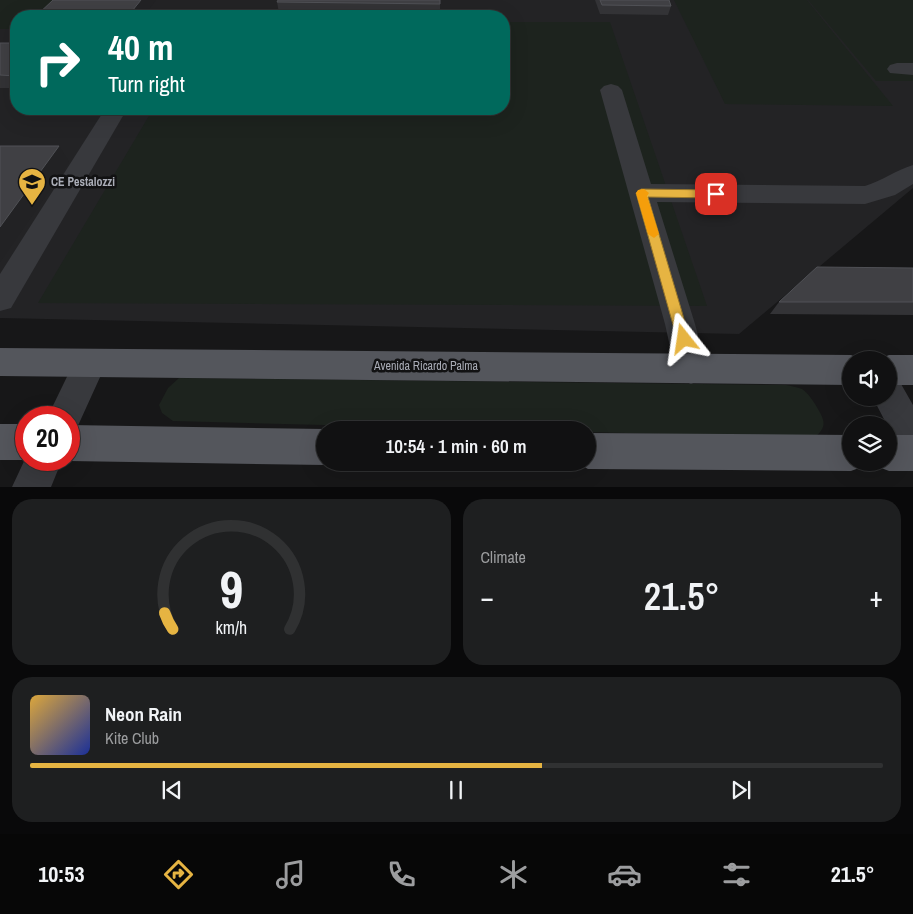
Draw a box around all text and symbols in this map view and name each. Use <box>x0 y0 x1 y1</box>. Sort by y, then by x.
text: 40 m <box>108 24 173 71</box>
icon: right <box>25 30 90 95</box>
text: Turn right <box>108 69 185 99</box>
school or university icon: CE Pestalozzi <box>17 167 47 206</box>
pin <box>695 173 737 215</box>
place label: CE Pestalozzi <box>51 174 115 190</box>
icon: arrive <box>702 180 730 208</box>
position arrow <box>657 312 709 364</box>
map controls <box>842 351 897 471</box>
button: sound <box>842 351 897 406</box>
street label: Avenida Ricardo Palma <box>373 358 478 374</box>
speed limit sign: 20 <box>15 406 80 471</box>
button: layers <box>842 416 897 471</box>
text: 10:54 · 1 min · 60 m <box>386 433 526 459</box>
text: Climate <box>481 546 526 568</box>
text: 9 <box>219 554 243 624</box>
text: 21.5° <box>644 571 720 622</box>
text: − <box>481 578 494 616</box>
text: + <box>870 578 883 616</box>
text: km/h <box>215 616 247 640</box>
text: Neon Rain <box>105 701 182 727</box>
text: Kite Club <box>105 727 159 749</box>
icon: previous <box>158 776 186 804</box>
icon: pause <box>442 776 470 804</box>
icon: next <box>727 776 755 804</box>
icon: directions <box>161 857 196 892</box>
icon: music <box>273 857 308 892</box>
icon: phone <box>384 857 419 892</box>
icon: climate <box>496 857 531 892</box>
icon: car <box>607 857 642 892</box>
icon: filters <box>719 857 754 892</box>
text: 10:53 <box>38 859 84 889</box>
text: 21.5° <box>831 859 875 889</box>

